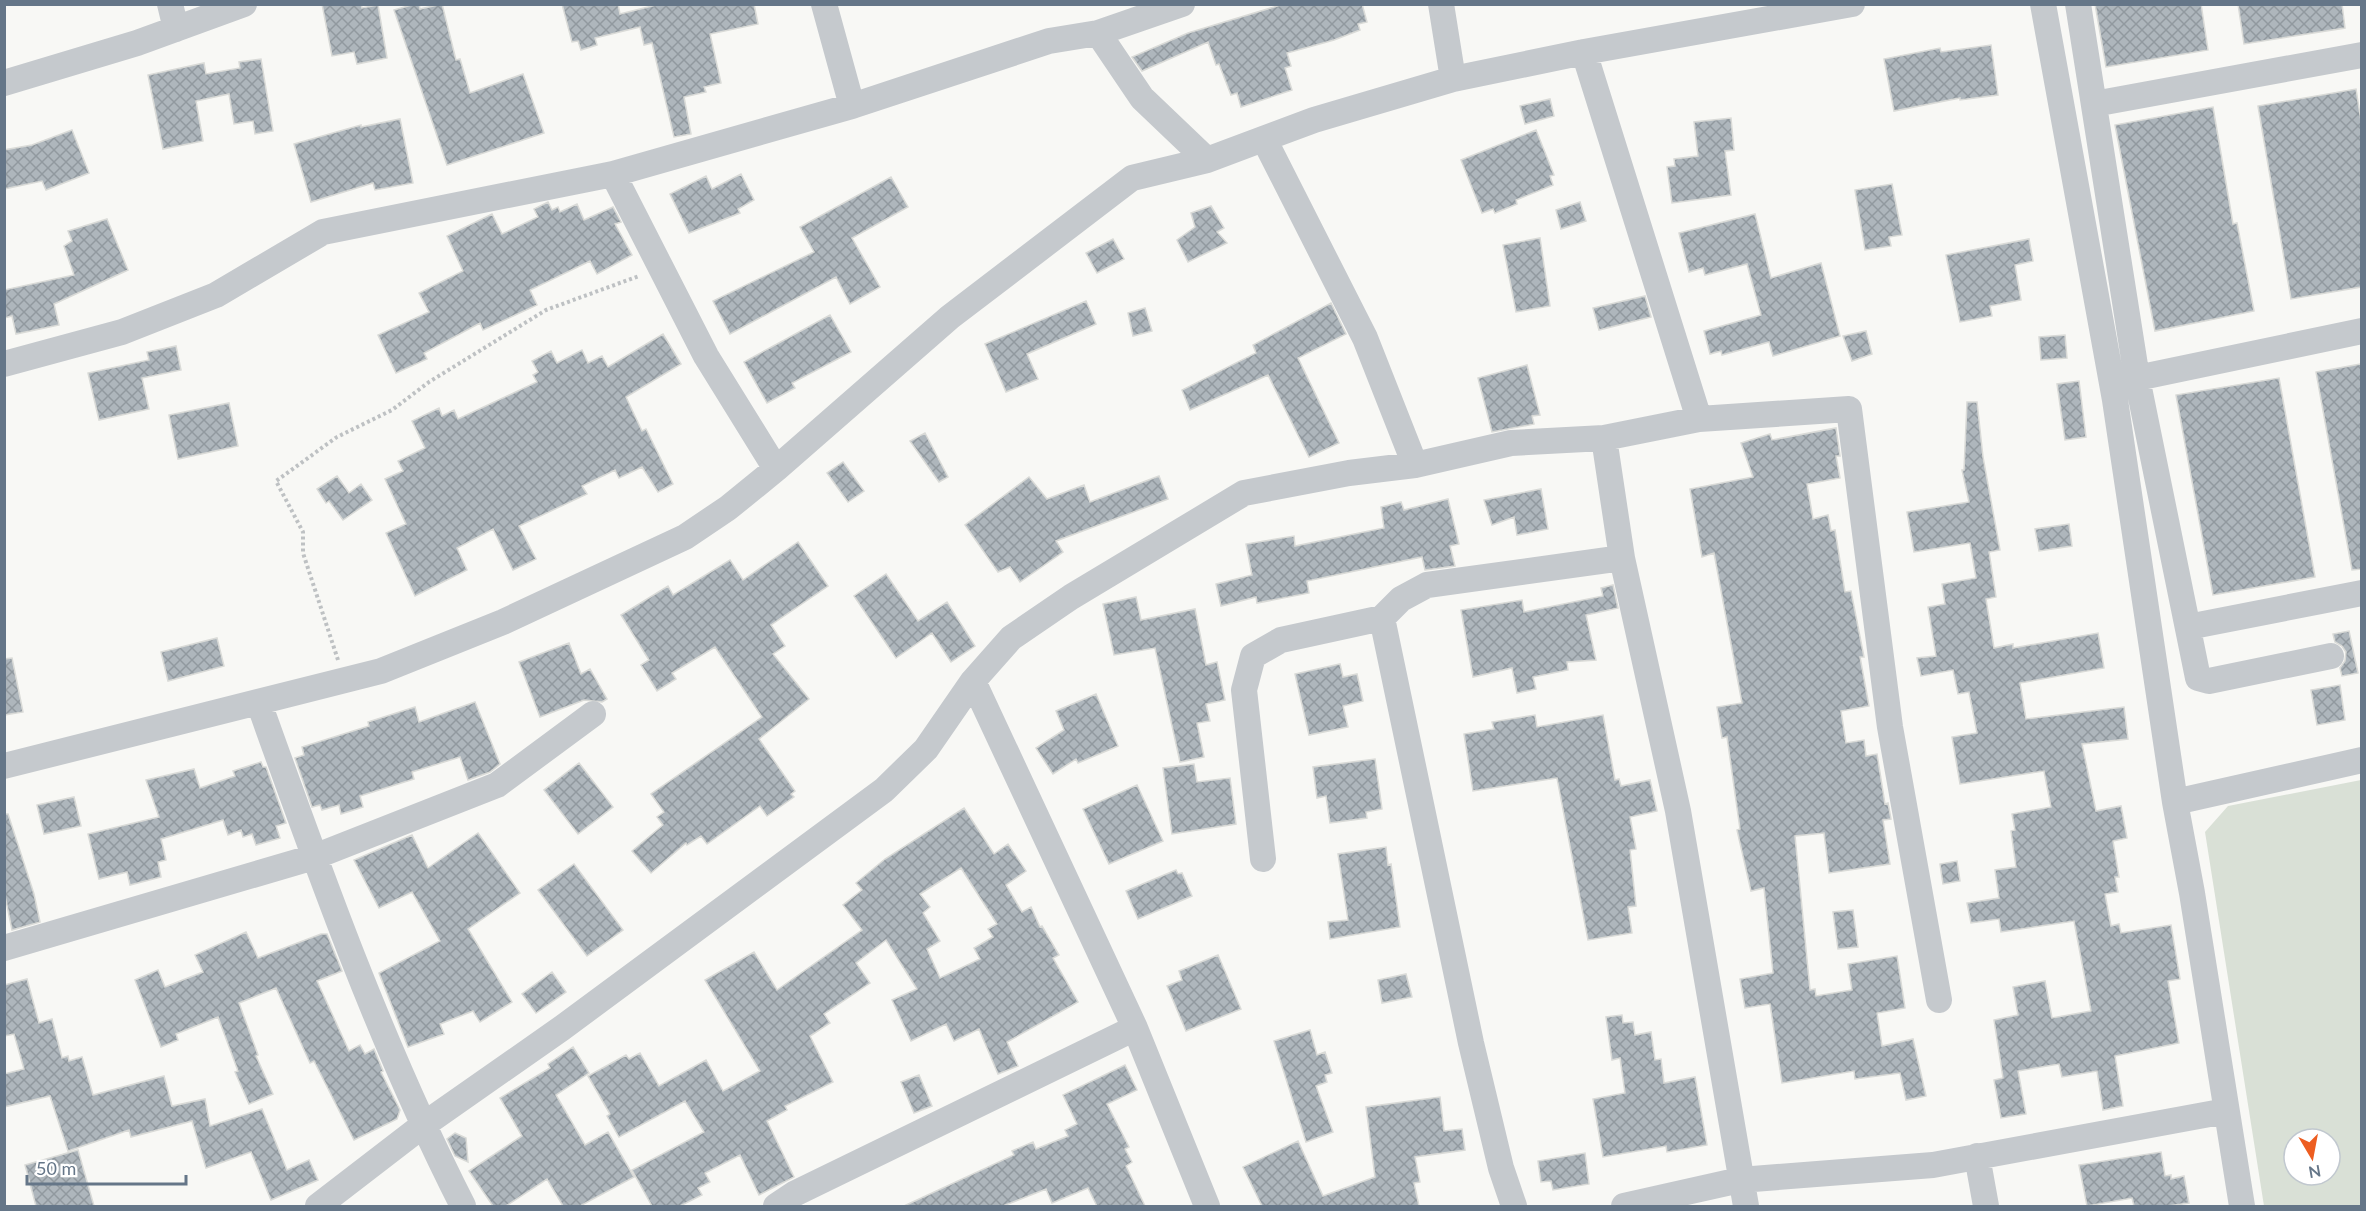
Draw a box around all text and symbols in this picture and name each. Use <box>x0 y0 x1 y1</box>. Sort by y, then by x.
north arrow <box>2282 1127 2342 1187</box>
scale bar <box>27 1148 186 1186</box>
text: 50 m <box>36 1157 76 1179</box>
text: N <box>2307 1162 2322 1183</box>

